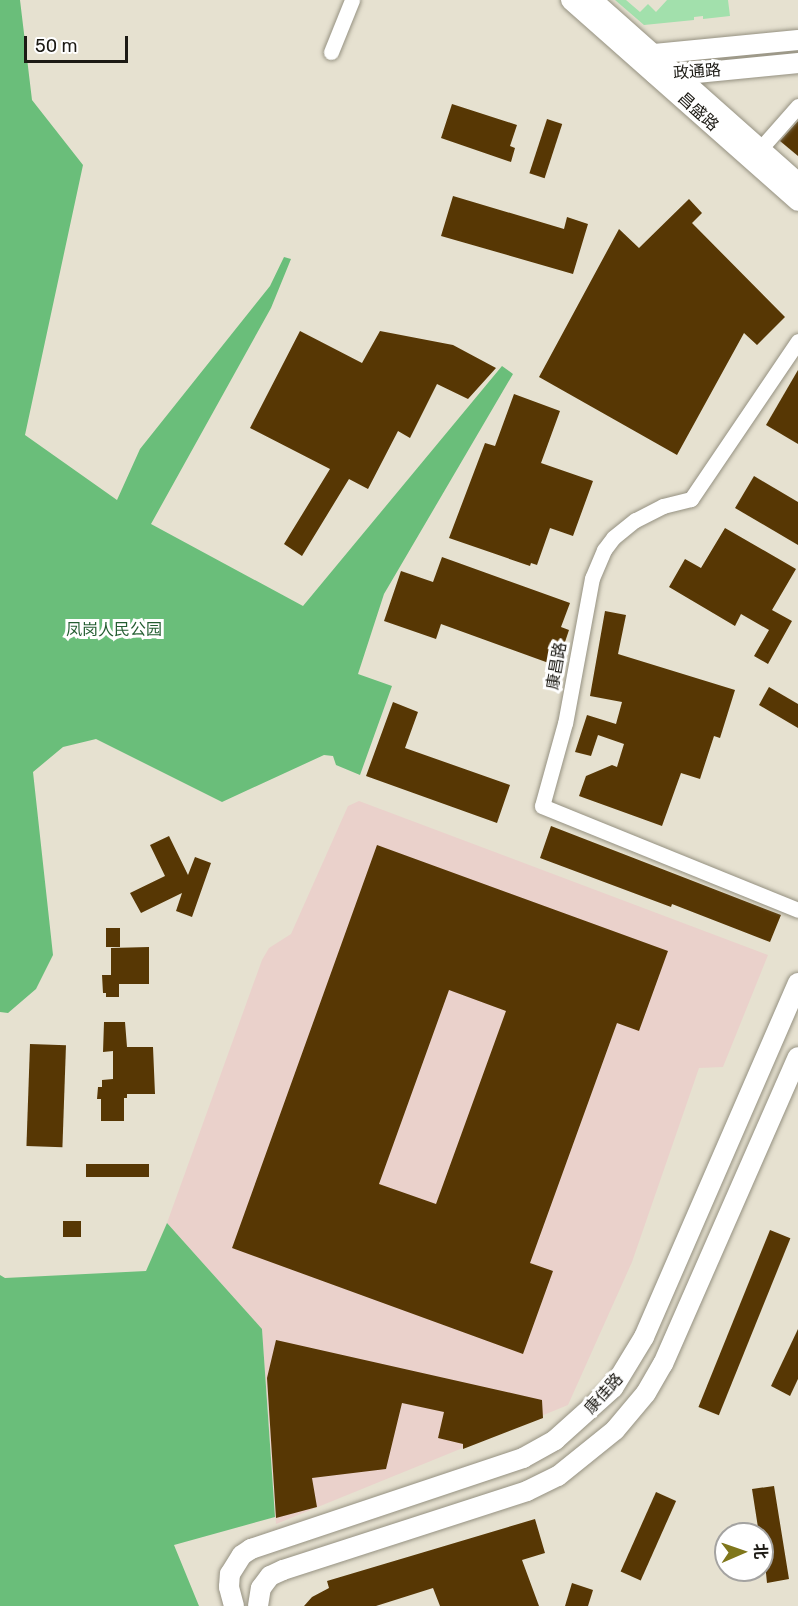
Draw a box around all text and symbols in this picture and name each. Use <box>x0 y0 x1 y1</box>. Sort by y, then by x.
scale bar <box>27 24 130 62</box>
text: 50 m <box>35 35 78 57</box>
street label: 政通路 <box>672 61 722 83</box>
street label: 昌盛路 <box>674 89 722 135</box>
park label: 凤岗人民公园 <box>66 620 162 640</box>
street label: 康昌路 <box>543 641 571 691</box>
street label: 康佳路 <box>581 1370 627 1418</box>
north arrow <box>714 1522 774 1582</box>
text: 北 <box>751 1543 770 1560</box>

